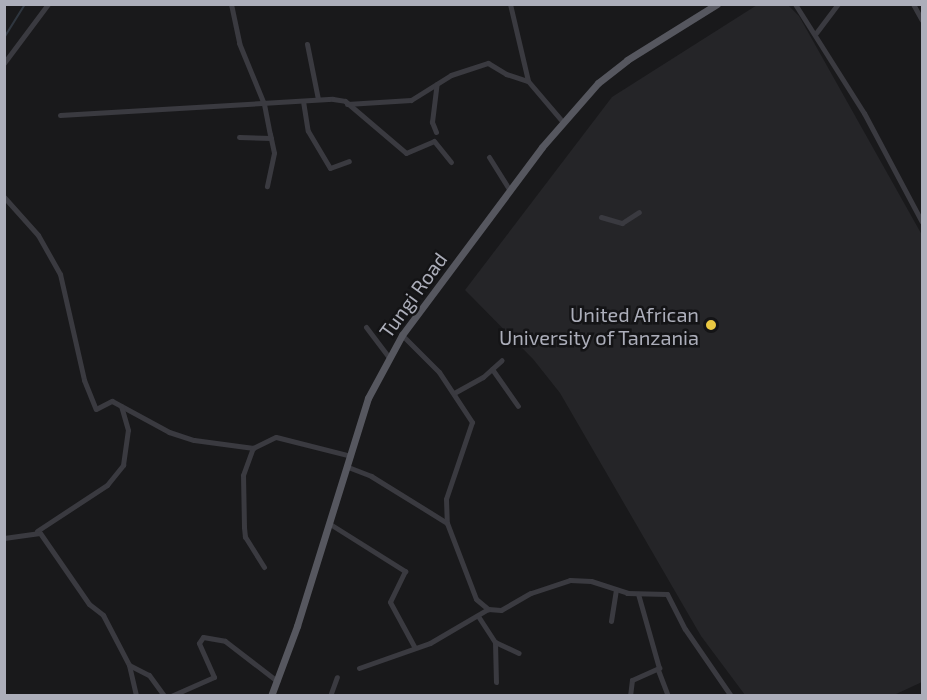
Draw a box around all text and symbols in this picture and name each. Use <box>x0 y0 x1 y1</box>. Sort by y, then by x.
street label: Tungi Road <box>374 248 452 342</box>
place label: United African University of Tanzania <box>498 302 699 349</box>
marker: United African University of Tanzania <box>704 318 718 332</box>

